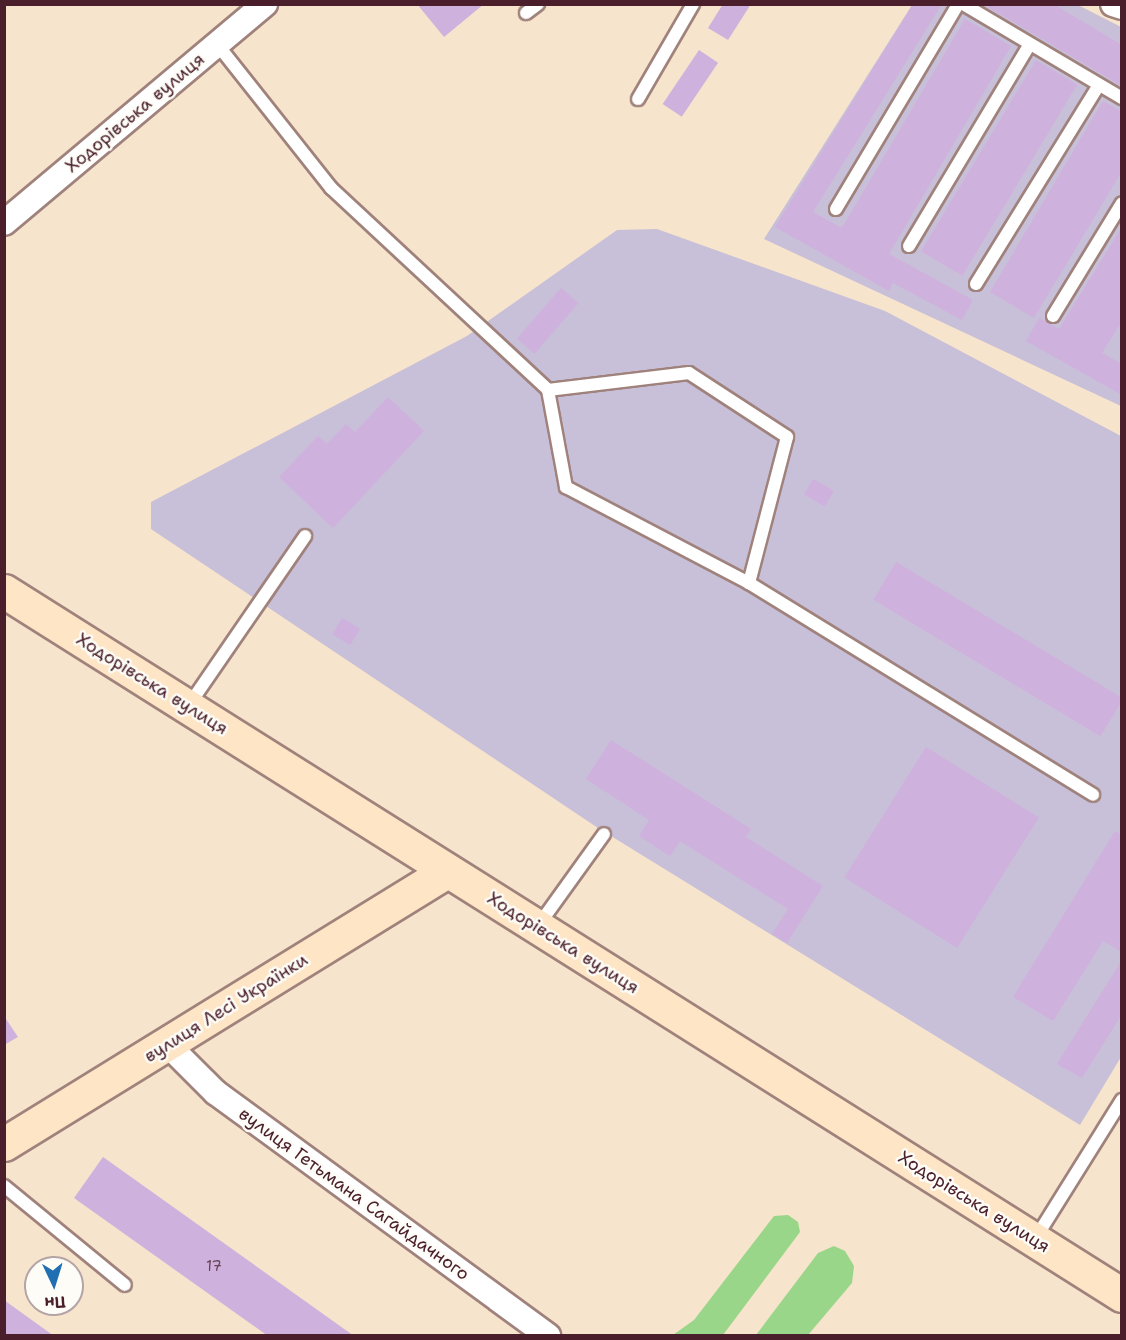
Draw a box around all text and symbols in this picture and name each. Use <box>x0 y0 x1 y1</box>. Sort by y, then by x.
street label: Ходорівська вулиця <box>61 49 209 177</box>
street label: Ходорівська вулиця <box>72 629 232 739</box>
street label: Ходорівська вулиця <box>483 888 643 998</box>
street label: вулиця Лесі Українки <box>140 949 312 1067</box>
street label: вулиця Гетьмана Сагайдачного <box>234 1103 474 1285</box>
street label: Ходорівська вулиця <box>894 1147 1054 1257</box>
north arrow <box>24 1256 84 1316</box>
house number: 17 <box>206 1258 222 1276</box>
text: Пн <box>44 1291 66 1314</box>

